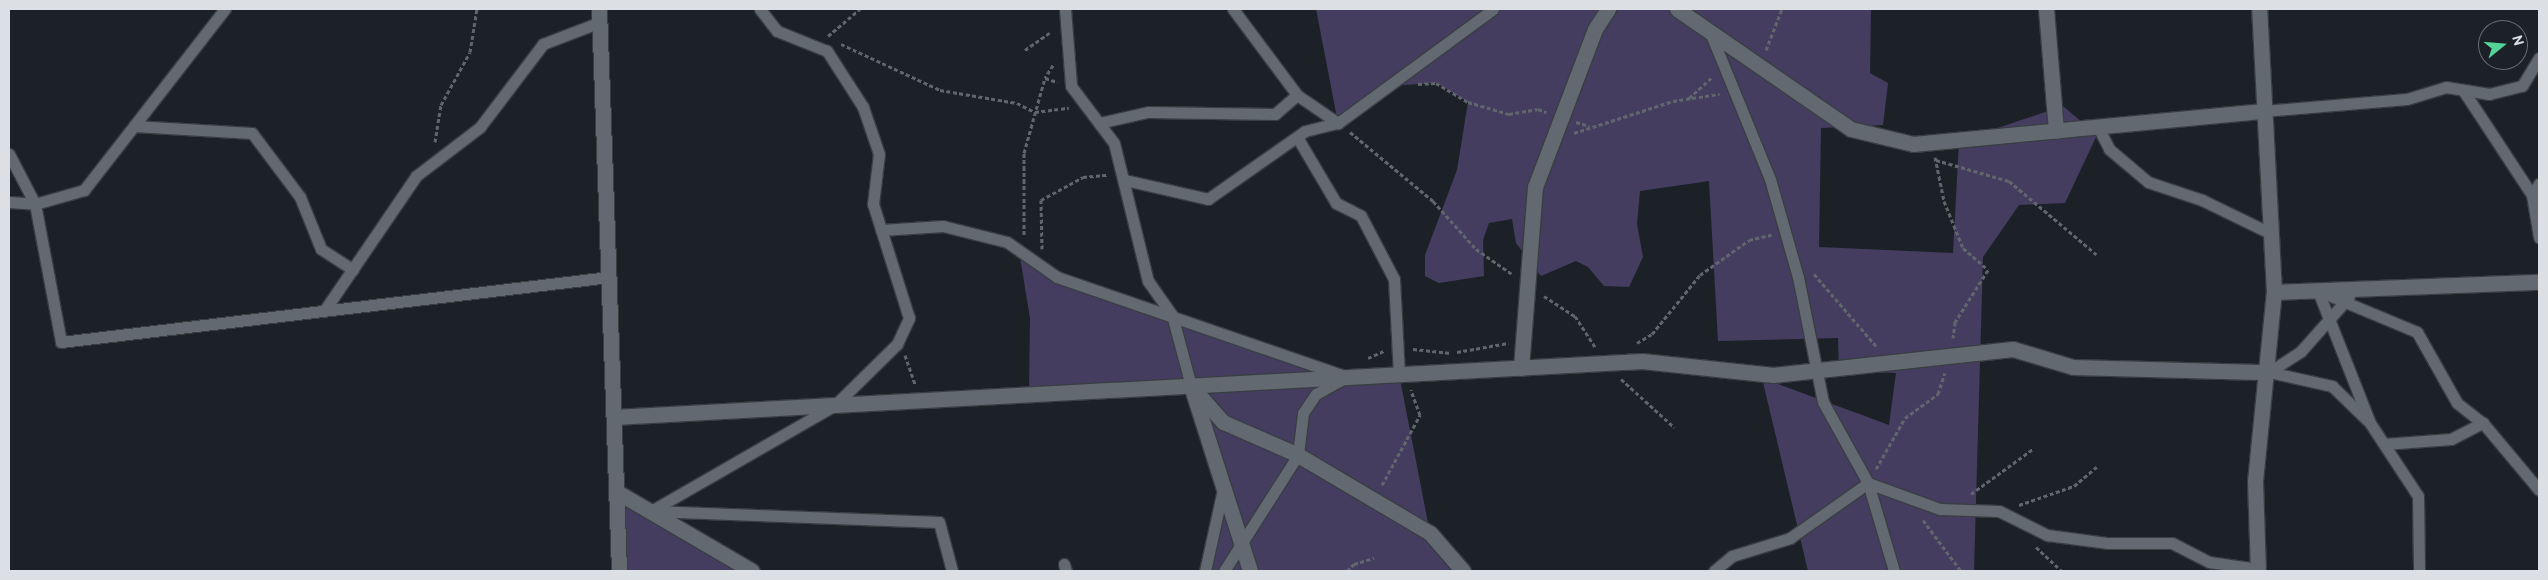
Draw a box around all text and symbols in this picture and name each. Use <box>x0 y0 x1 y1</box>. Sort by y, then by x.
north arrow <box>2478 20 2528 70</box>
text: N <box>2507 33 2526 48</box>

